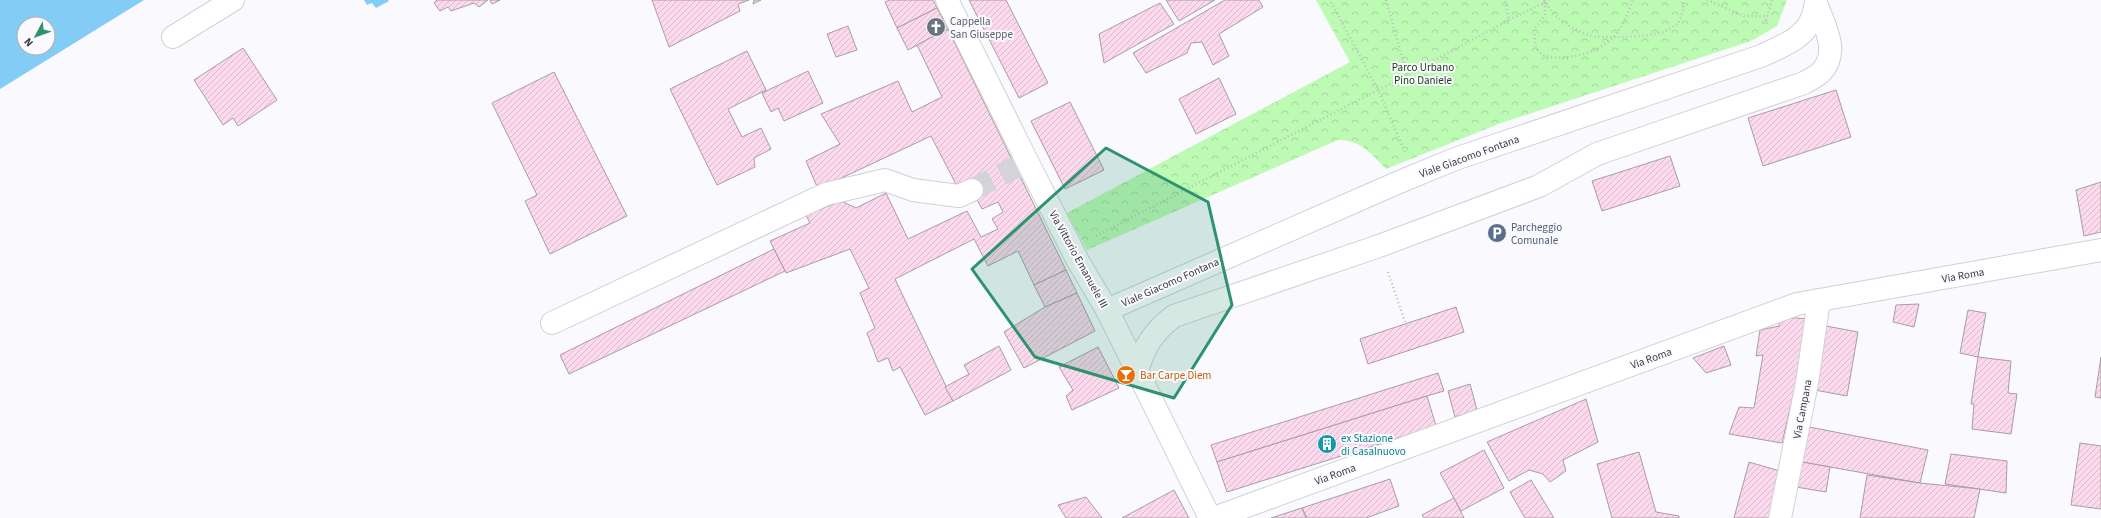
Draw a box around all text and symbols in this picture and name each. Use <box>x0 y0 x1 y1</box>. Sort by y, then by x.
place label: Cappella San Giuseppe <box>950 14 1013 42</box>
north arrow <box>16 16 56 56</box>
church icon: Cappella San Giuseppe <box>925 16 947 38</box>
text: N <box>21 35 37 50</box>
park label: Parco Urbano Pino Daniele <box>1392 60 1454 88</box>
street label: Viale Giacomo Fontana <box>1417 131 1521 182</box>
street label: Via Vittorio Emanuele III <box>1046 208 1112 311</box>
place label: Parcheggio Comunale <box>1511 220 1562 248</box>
parking icon: Parcheggio Comunale <box>1486 222 1508 244</box>
street label: Viale Giacomo Fontana <box>1119 254 1221 311</box>
street label: Via Roma <box>1941 264 1986 287</box>
street label: Via Roma <box>1628 344 1674 373</box>
bar icon: Bar Carpe Diem <box>1115 364 1137 386</box>
place label: Bar Carpe Diem <box>1140 368 1211 383</box>
street label: Via Campana <box>1789 378 1816 440</box>
place label: ex Stazione di Casalnuovo <box>1341 431 1406 459</box>
building icon: ex Stazione di Casalnuovo <box>1316 433 1338 455</box>
street label: Via Roma <box>1312 460 1358 489</box>

